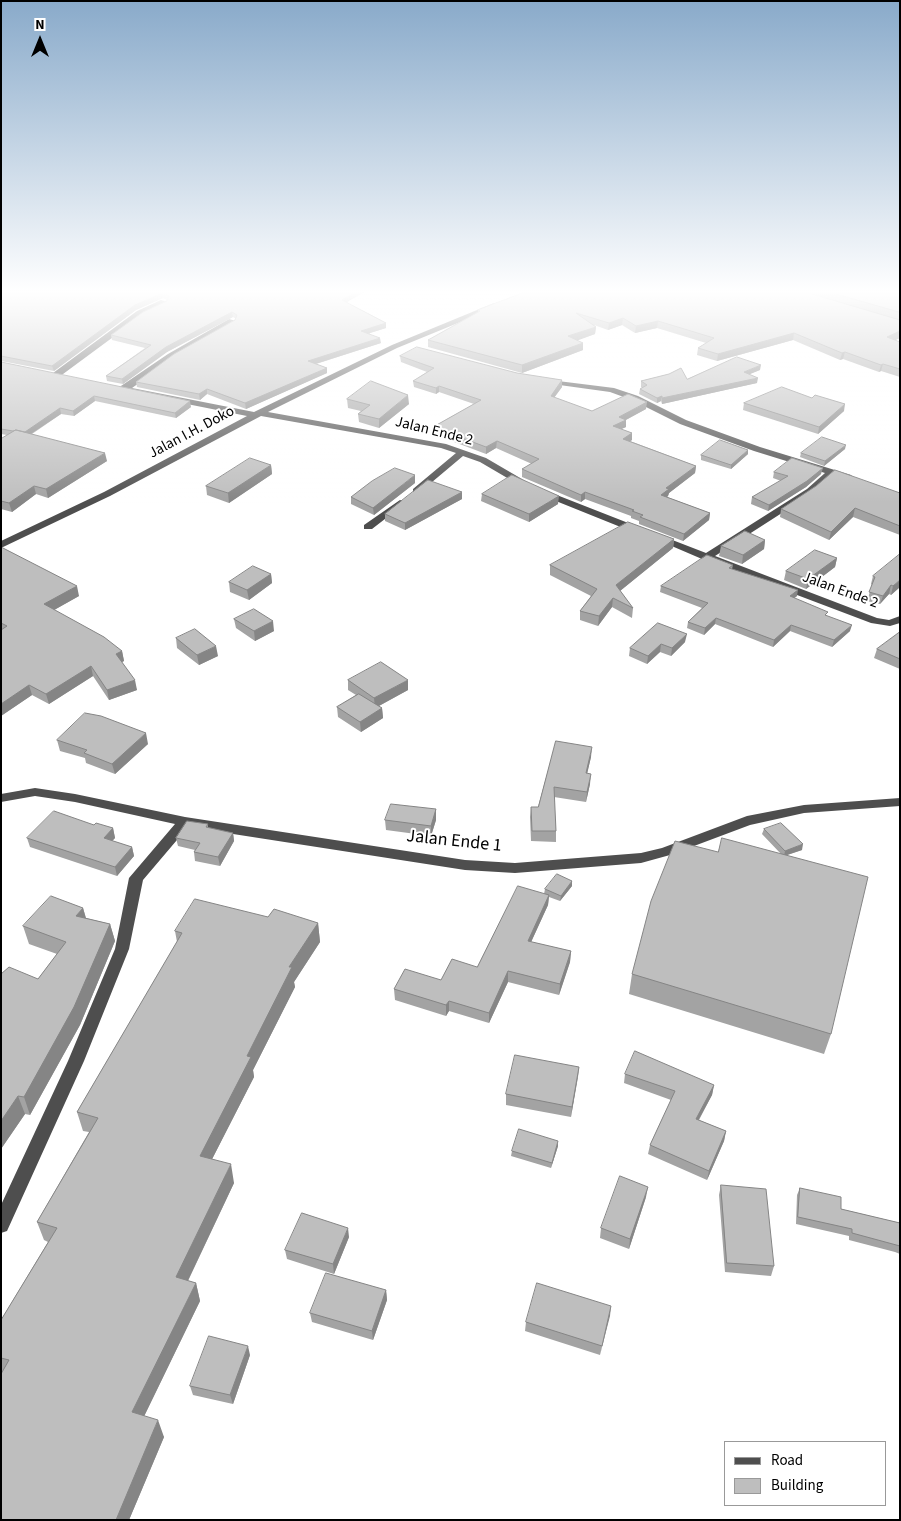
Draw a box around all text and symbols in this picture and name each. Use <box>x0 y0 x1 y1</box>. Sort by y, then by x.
north arrow <box>15 15 65 65</box>
text: N <box>35 15 45 35</box>
street label: Jalan I.H. Doko <box>146 403 238 463</box>
street label: Jalan Ende 2 <box>393 414 475 450</box>
street label: Jalan Ende 2 <box>799 569 881 613</box>
street label: Jalan Ende 1 <box>405 826 503 858</box>
legend <box>724 1441 886 1506</box>
text: Road <box>771 1450 803 1471</box>
text: Building <box>771 1475 823 1496</box>

